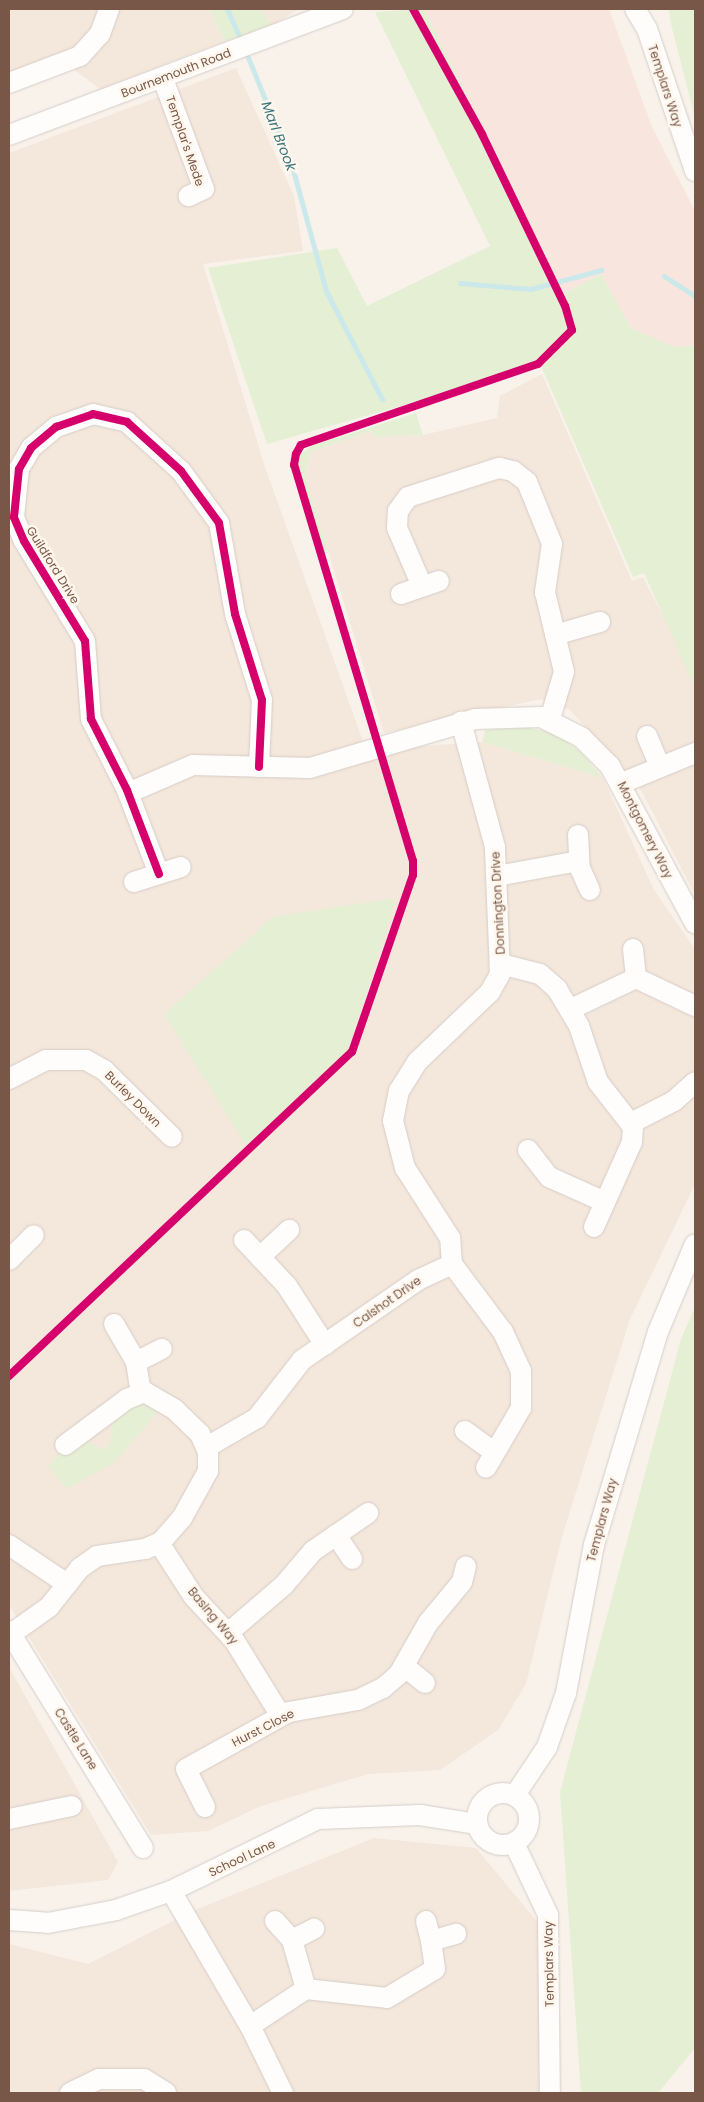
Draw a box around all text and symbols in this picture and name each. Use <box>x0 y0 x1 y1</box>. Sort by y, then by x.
street label: Templars Way <box>645 43 685 129</box>
street label: Bournemouth Road <box>119 45 233 101</box>
street label: Templar's Mede <box>163 94 207 188</box>
water label: Marl Brook <box>258 99 300 173</box>
street label: Guildford Drive <box>23 524 83 606</box>
street label: Montgomery Way <box>614 779 676 881</box>
street label: Donnington Drive <box>488 851 508 955</box>
street label: Burley Down <box>102 1068 164 1130</box>
street label: Calshot Drive <box>350 1273 424 1331</box>
street label: Templars Way <box>584 1477 620 1563</box>
street label: Basing Way <box>185 1584 241 1648</box>
street label: Castle Lane <box>51 1705 101 1773</box>
street label: Hurst Close <box>229 1706 297 1750</box>
street label: School Lane <box>206 1836 278 1880</box>
street label: Templars Way <box>541 1921 557 2007</box>

